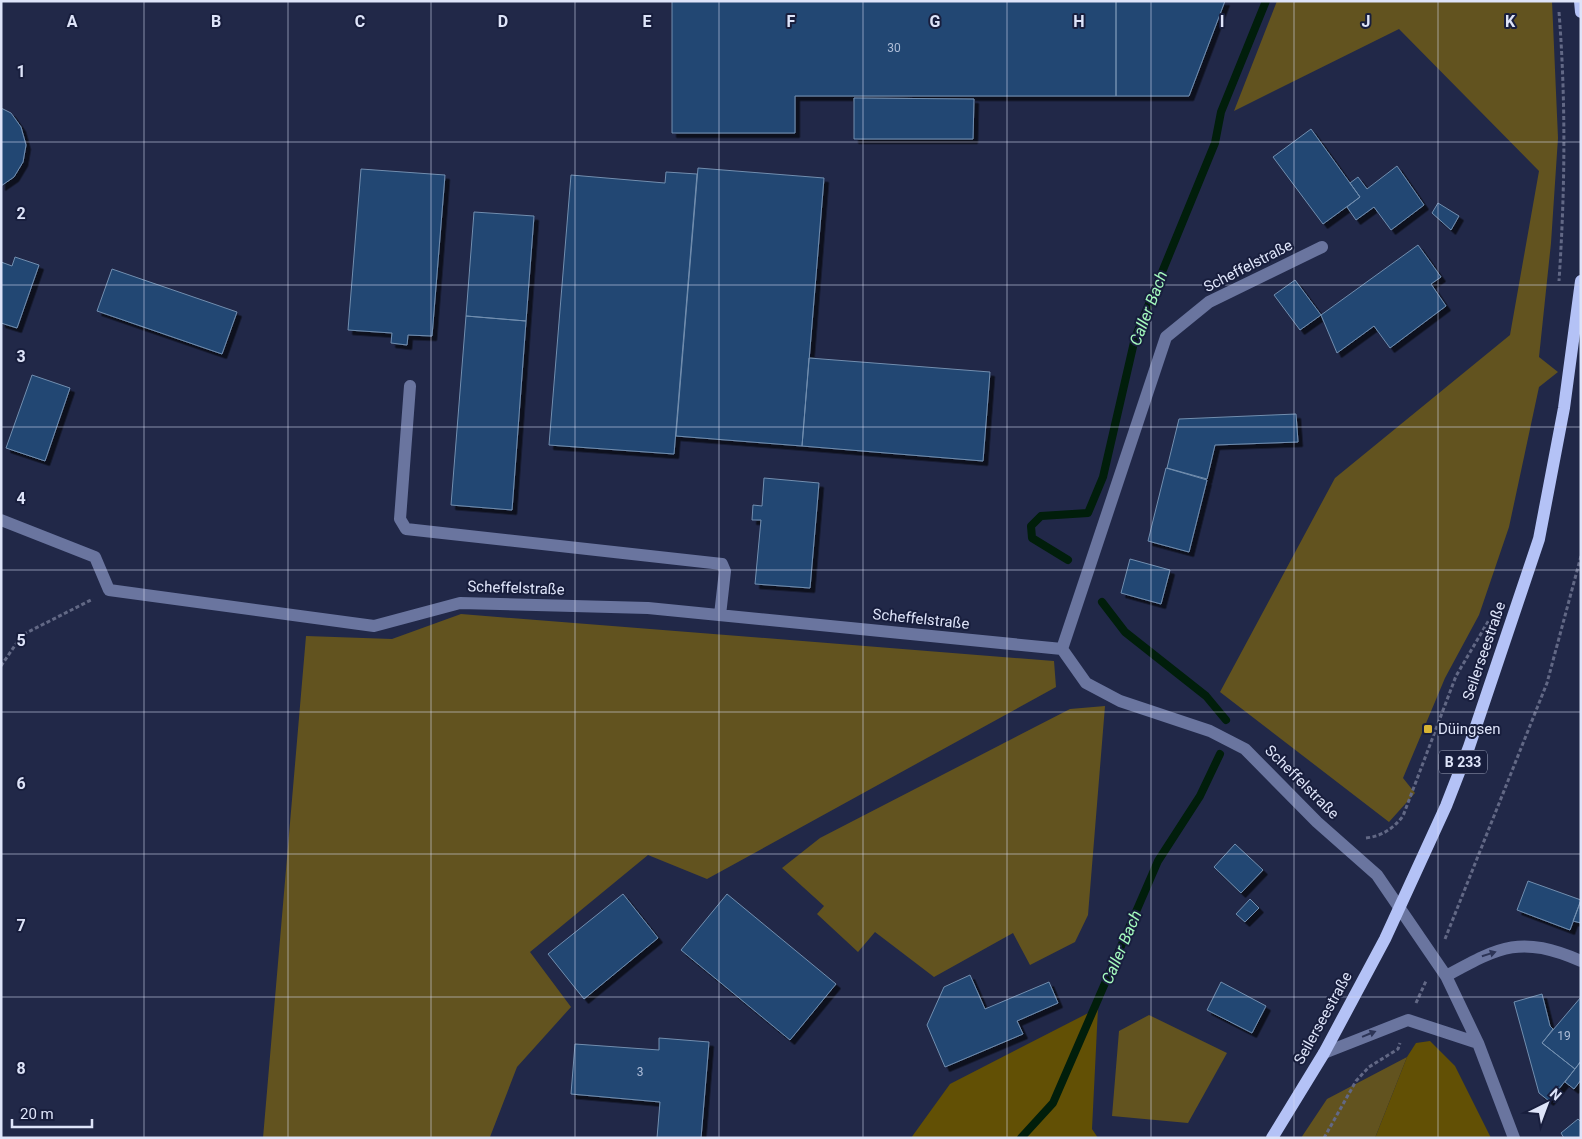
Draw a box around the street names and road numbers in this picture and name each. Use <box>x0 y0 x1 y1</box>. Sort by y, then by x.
street label: Scheffelstraße <box>1201 236 1295 296</box>
street label: Scheffelstraße <box>467 577 565 599</box>
street label: Seilerseestraße <box>1459 599 1509 703</box>
street label: Scheffelstraße <box>872 605 970 633</box>
street label: Scheffelstraße <box>1261 741 1343 823</box>
road number: B 233 <box>1439 750 1487 774</box>
street label: Seilerseestraße <box>1290 968 1356 1068</box>

